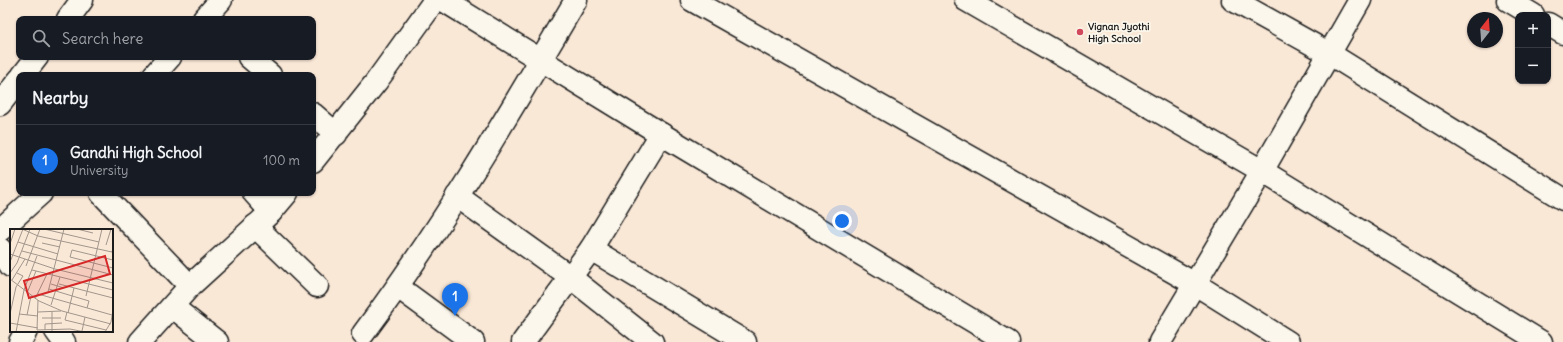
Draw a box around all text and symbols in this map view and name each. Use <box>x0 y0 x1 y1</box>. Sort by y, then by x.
north arrow <box>1467 12 1503 48</box>
map controls <box>1515 12 1551 84</box>
button: + <box>1515 12 1551 48</box>
search box <box>16 16 316 60</box>
place label: Vignan Jyothi High School <box>1088 20 1149 45</box>
icon: search <box>30 27 52 49</box>
marker: Vignan Jyothi High School <box>1075 27 1085 37</box>
text: Search here <box>62 29 143 48</box>
button: − <box>1515 48 1551 84</box>
text: Nearby <box>32 87 88 109</box>
text: Gandhi High School <box>70 143 202 162</box>
text: 1 <box>42 152 48 169</box>
text: 100 m <box>263 152 300 169</box>
text: University <box>70 162 128 179</box>
your location <box>832 211 852 231</box>
inset map <box>10 229 113 332</box>
pin: 1 <box>442 283 468 316</box>

